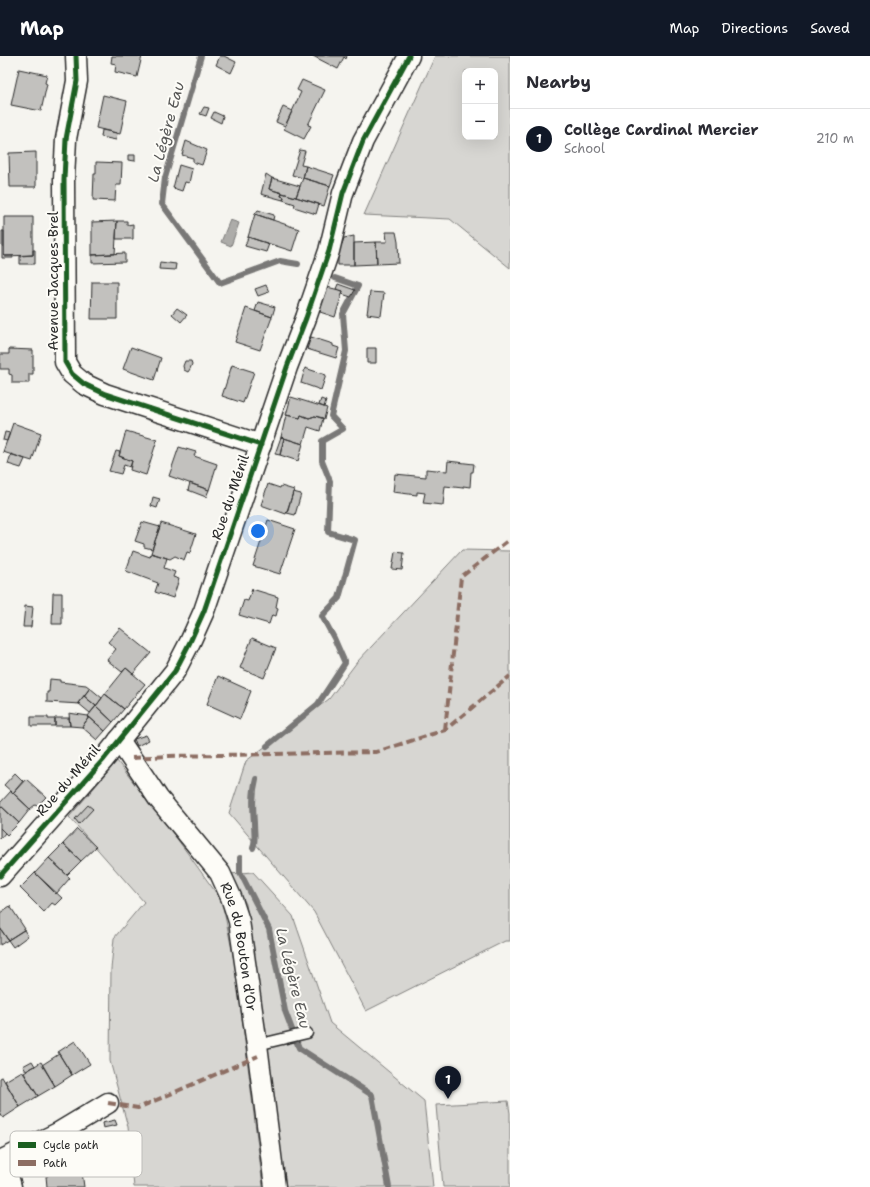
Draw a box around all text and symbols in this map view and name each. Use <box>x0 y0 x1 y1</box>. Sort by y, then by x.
text: Map <box>20 16 64 41</box>
text: Map <box>670 19 700 37</box>
text: Directions <box>722 19 788 37</box>
text: Saved <box>810 19 850 37</box>
map controls <box>462 68 498 140</box>
button: + <box>462 68 498 104</box>
text: Nearby <box>526 71 591 93</box>
water label: La Légère Eau <box>143 79 189 184</box>
button: − <box>462 104 498 140</box>
text: Collège Cardinal Mercier <box>564 120 758 140</box>
text: 1 <box>536 130 542 147</box>
text: 210 m <box>816 130 854 147</box>
text: School <box>564 140 605 157</box>
street label: Avenue Jacques Brel <box>44 210 62 351</box>
street label: Rue du Ménil <box>207 451 253 542</box>
your location <box>248 521 268 541</box>
street label: Rue du Ménil <box>32 740 105 820</box>
street label: Rue du Bouton d'Or <box>216 879 261 1013</box>
water label: La Légère Eau <box>271 925 315 1031</box>
pin: 1 <box>435 1066 461 1099</box>
legend <box>10 1131 142 1177</box>
text: Cycle path <box>43 1138 99 1153</box>
text: Path <box>43 1156 67 1171</box>

